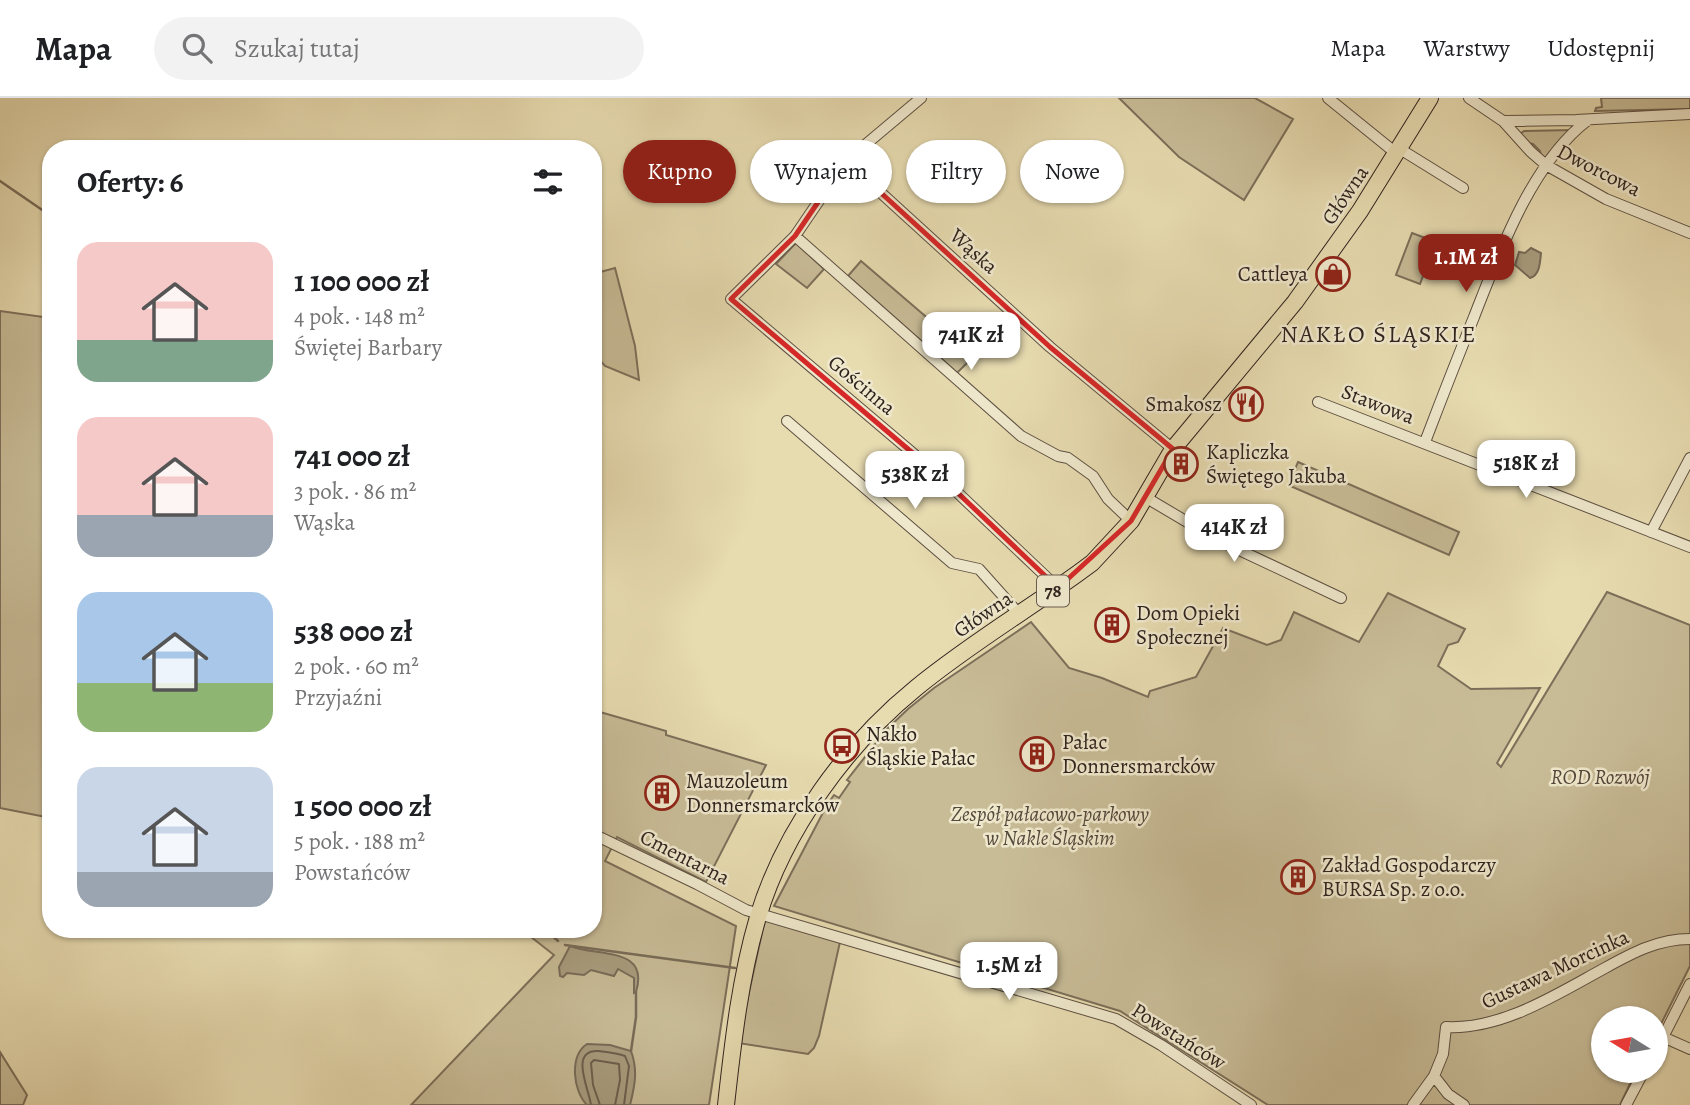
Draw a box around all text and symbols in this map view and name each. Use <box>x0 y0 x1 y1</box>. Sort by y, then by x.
search box <box>154 17 644 80</box>
text: Mapa <box>35 26 112 71</box>
icon: search <box>178 29 216 67</box>
text: Szukaj tutaj <box>234 31 360 66</box>
text: Mapa <box>1330 32 1386 64</box>
text: Warstwy <box>1424 32 1510 64</box>
text: Udostępnij <box>1548 32 1655 64</box>
street label: Dworcowa <box>1552 137 1646 203</box>
chip: Kupno <box>623 140 736 203</box>
chip: Wynajem <box>750 140 892 203</box>
chip: Filtry <box>906 140 1006 203</box>
chip: Nowe <box>1020 140 1124 203</box>
street label: Główna <box>1315 160 1375 230</box>
text: Oferty: 6 <box>77 162 184 202</box>
icon: filters <box>529 163 567 201</box>
street label: Wąska <box>943 221 1004 280</box>
pin: 1.1M zł <box>1401 234 1531 294</box>
text: 1.1M zł <box>1434 241 1498 272</box>
shop icon: Cattleya <box>1314 255 1352 293</box>
place label: Cattleya <box>1238 260 1308 288</box>
text: 1 100 000 zł <box>294 261 429 301</box>
icon: home <box>133 270 217 354</box>
text: 4 pok. · 148 m² <box>294 301 425 332</box>
pin: 741K zł <box>906 313 1036 372</box>
district label: NAKŁO ŚLĄSKIE <box>1281 318 1477 350</box>
text: 741K zł <box>938 319 1004 350</box>
text: Świętej Barbary <box>294 332 442 363</box>
street label: Gościnna <box>822 349 902 422</box>
street label: Stawowa <box>1337 377 1419 431</box>
restaurant icon: Smakosz <box>1227 385 1265 423</box>
place label: Smakosz <box>1145 390 1222 418</box>
text: 741 000 zł <box>294 436 410 476</box>
place label: Kapliczka Świętego Jakuba <box>1206 438 1347 490</box>
pin: 518K zł <box>1461 440 1591 500</box>
icon: home <box>133 445 217 529</box>
building icon: Kapliczka Świętego Jakuba <box>1162 445 1200 483</box>
text: 518K zł <box>1493 447 1559 478</box>
pin: 538K zł <box>850 452 980 511</box>
text: 538K zł <box>881 458 949 489</box>
text: 3 pok. · 86 m² <box>294 476 416 507</box>
pin: 414K zł <box>1169 504 1299 564</box>
text: Wąska <box>294 507 355 538</box>
text: 414K zł <box>1201 511 1267 542</box>
road number: 78 <box>1037 576 1069 606</box>
street label: Główna <box>948 584 1018 644</box>
place label: Dom Opieki Społecznej <box>1136 599 1240 651</box>
building icon: Dom Opieki Społecznej <box>1093 606 1131 644</box>
text: 538 000 zł <box>294 611 413 651</box>
icon: home <box>133 620 217 704</box>
text: 2 pok. · 60 m² <box>294 651 419 682</box>
text: Przyjaźni <box>294 682 382 713</box>
place label: Nakło Śląskie Pałac <box>866 720 976 772</box>
bus stop icon: Nakło Śląskie Pałac <box>823 727 861 765</box>
place label: Pałac Donnersmarcków <box>1062 728 1215 780</box>
building icon: Pałac Donnersmarcków <box>1018 735 1056 773</box>
park label: ROD Rozwój <box>1550 763 1650 791</box>
place label: Mauzoleum Donnersmarcków <box>686 767 839 819</box>
building icon: Mauzoleum Donnersmarcków <box>643 774 681 812</box>
text: 1 500 000 zł <box>294 786 432 826</box>
icon: home <box>133 795 217 879</box>
park label: Zespół pałacowo-parkowy w Nakle Śląskim <box>951 800 1149 852</box>
street label: Cmentarna <box>635 822 735 892</box>
text: 5 pok. · 188 m² <box>294 826 425 857</box>
place label: Zakład Gospodarczy BURSA Sp. z o.o. <box>1322 851 1497 903</box>
text: Powstańców <box>294 857 410 888</box>
building icon: Zakład Gospodarczy BURSA Sp. z o.o. <box>1279 858 1317 896</box>
street label: Gustawa Morcinka <box>1477 922 1634 1015</box>
pin: 1.5M zł <box>944 942 1074 1002</box>
text: 1.5M zł <box>976 949 1042 980</box>
street label: Powstańców <box>1127 996 1232 1076</box>
north arrow <box>1591 1006 1668 1083</box>
map controls <box>1591 1006 1668 1083</box>

